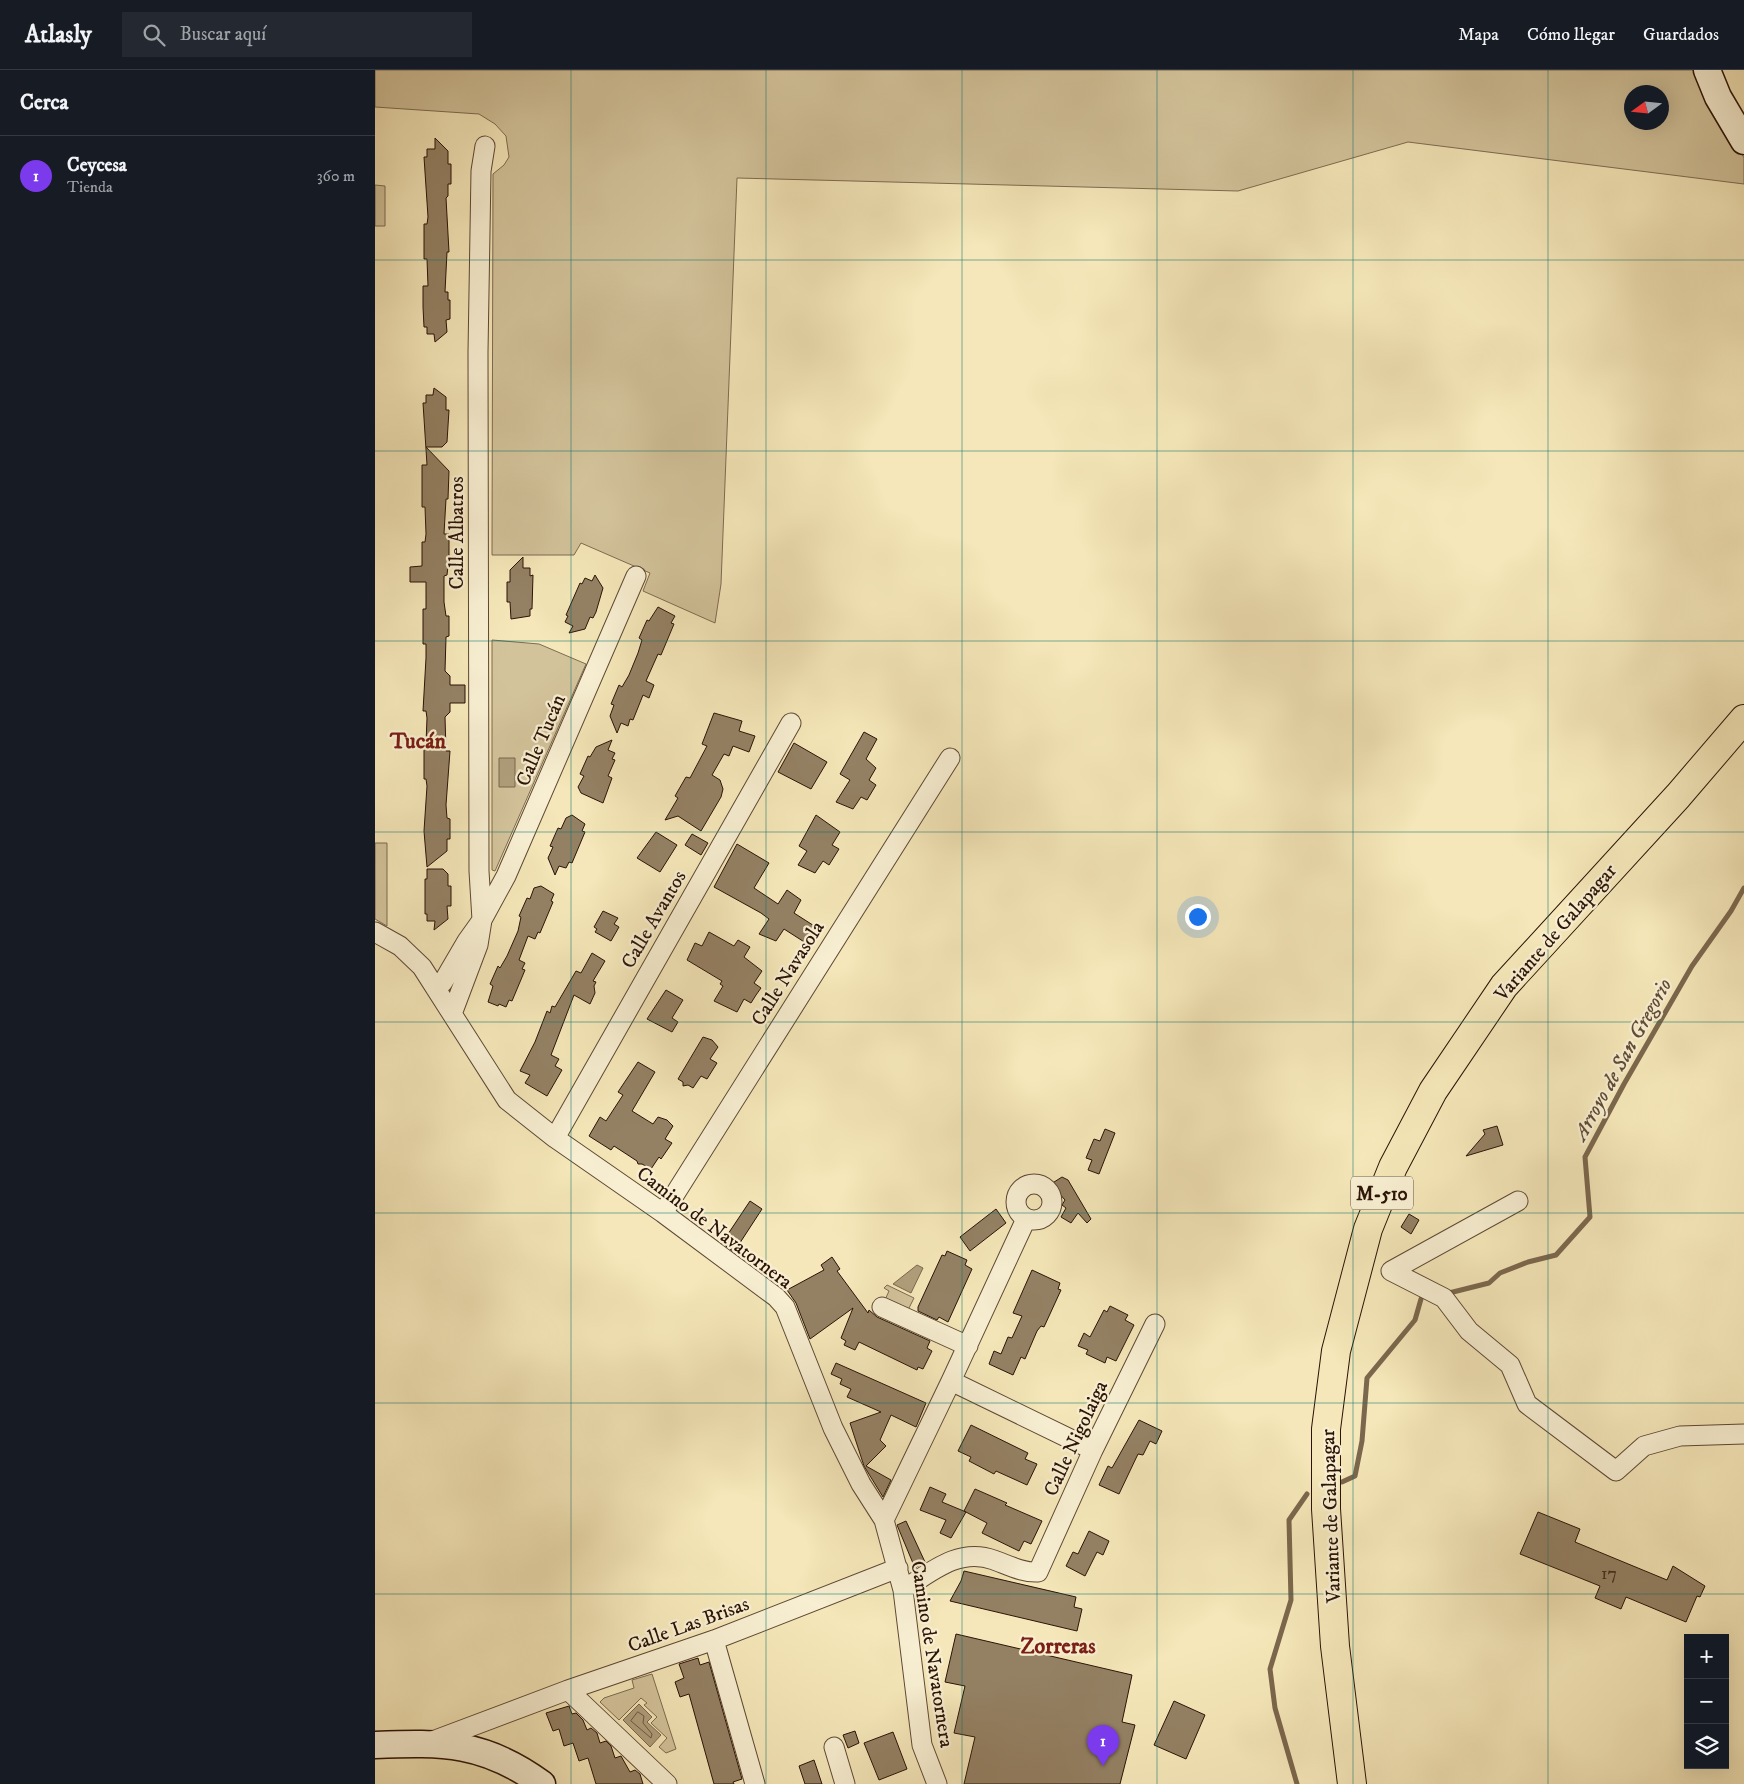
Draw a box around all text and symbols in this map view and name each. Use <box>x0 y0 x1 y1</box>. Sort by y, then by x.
search box <box>122 12 472 57</box>
text: Atlasly <box>25 20 92 50</box>
icon: search <box>140 21 168 49</box>
text: Buscar aquí <box>180 23 266 46</box>
text: Mapa <box>1458 24 1499 46</box>
text: Cómo llegar <box>1527 24 1615 46</box>
text: Guardados <box>1643 24 1719 46</box>
north arrow <box>1624 85 1669 130</box>
text: Cerca <box>20 90 68 116</box>
text: Ceycesa <box>67 154 127 177</box>
text: 1 <box>33 166 39 186</box>
text: 360 m <box>317 166 355 186</box>
text: Tienda <box>67 177 113 197</box>
street label: Calle Albatros <box>445 476 470 590</box>
street label: Calle Tucán <box>511 690 572 790</box>
district label: Tucán <box>389 728 446 755</box>
street label: Variante de Galapagar <box>1489 859 1623 1008</box>
street label: Calle Avantos <box>616 866 693 973</box>
your location <box>1185 904 1211 930</box>
street label: Calle Navasola <box>746 916 831 1031</box>
water label: Arroyo de San Gregorio <box>1567 974 1678 1147</box>
street label: Camino de Navatornera <box>631 1161 797 1295</box>
road number: M-510 <box>1351 1176 1413 1210</box>
street label: Calle Nigolaiga <box>1039 1376 1114 1500</box>
street label: Variante de Galapagar <box>1316 1428 1347 1604</box>
street label: Camino de Navatornera <box>904 1559 959 1750</box>
house number: 17 <box>1601 1563 1617 1585</box>
street label: Calle Las Brisas <box>624 1592 753 1659</box>
district label: Zorreras <box>1020 1633 1096 1660</box>
map controls <box>1684 1634 1729 1769</box>
button: + <box>1684 1634 1729 1679</box>
button: − <box>1684 1679 1729 1724</box>
button: layers <box>1684 1724 1729 1769</box>
pin: 1 <box>1087 1725 1119 1766</box>

